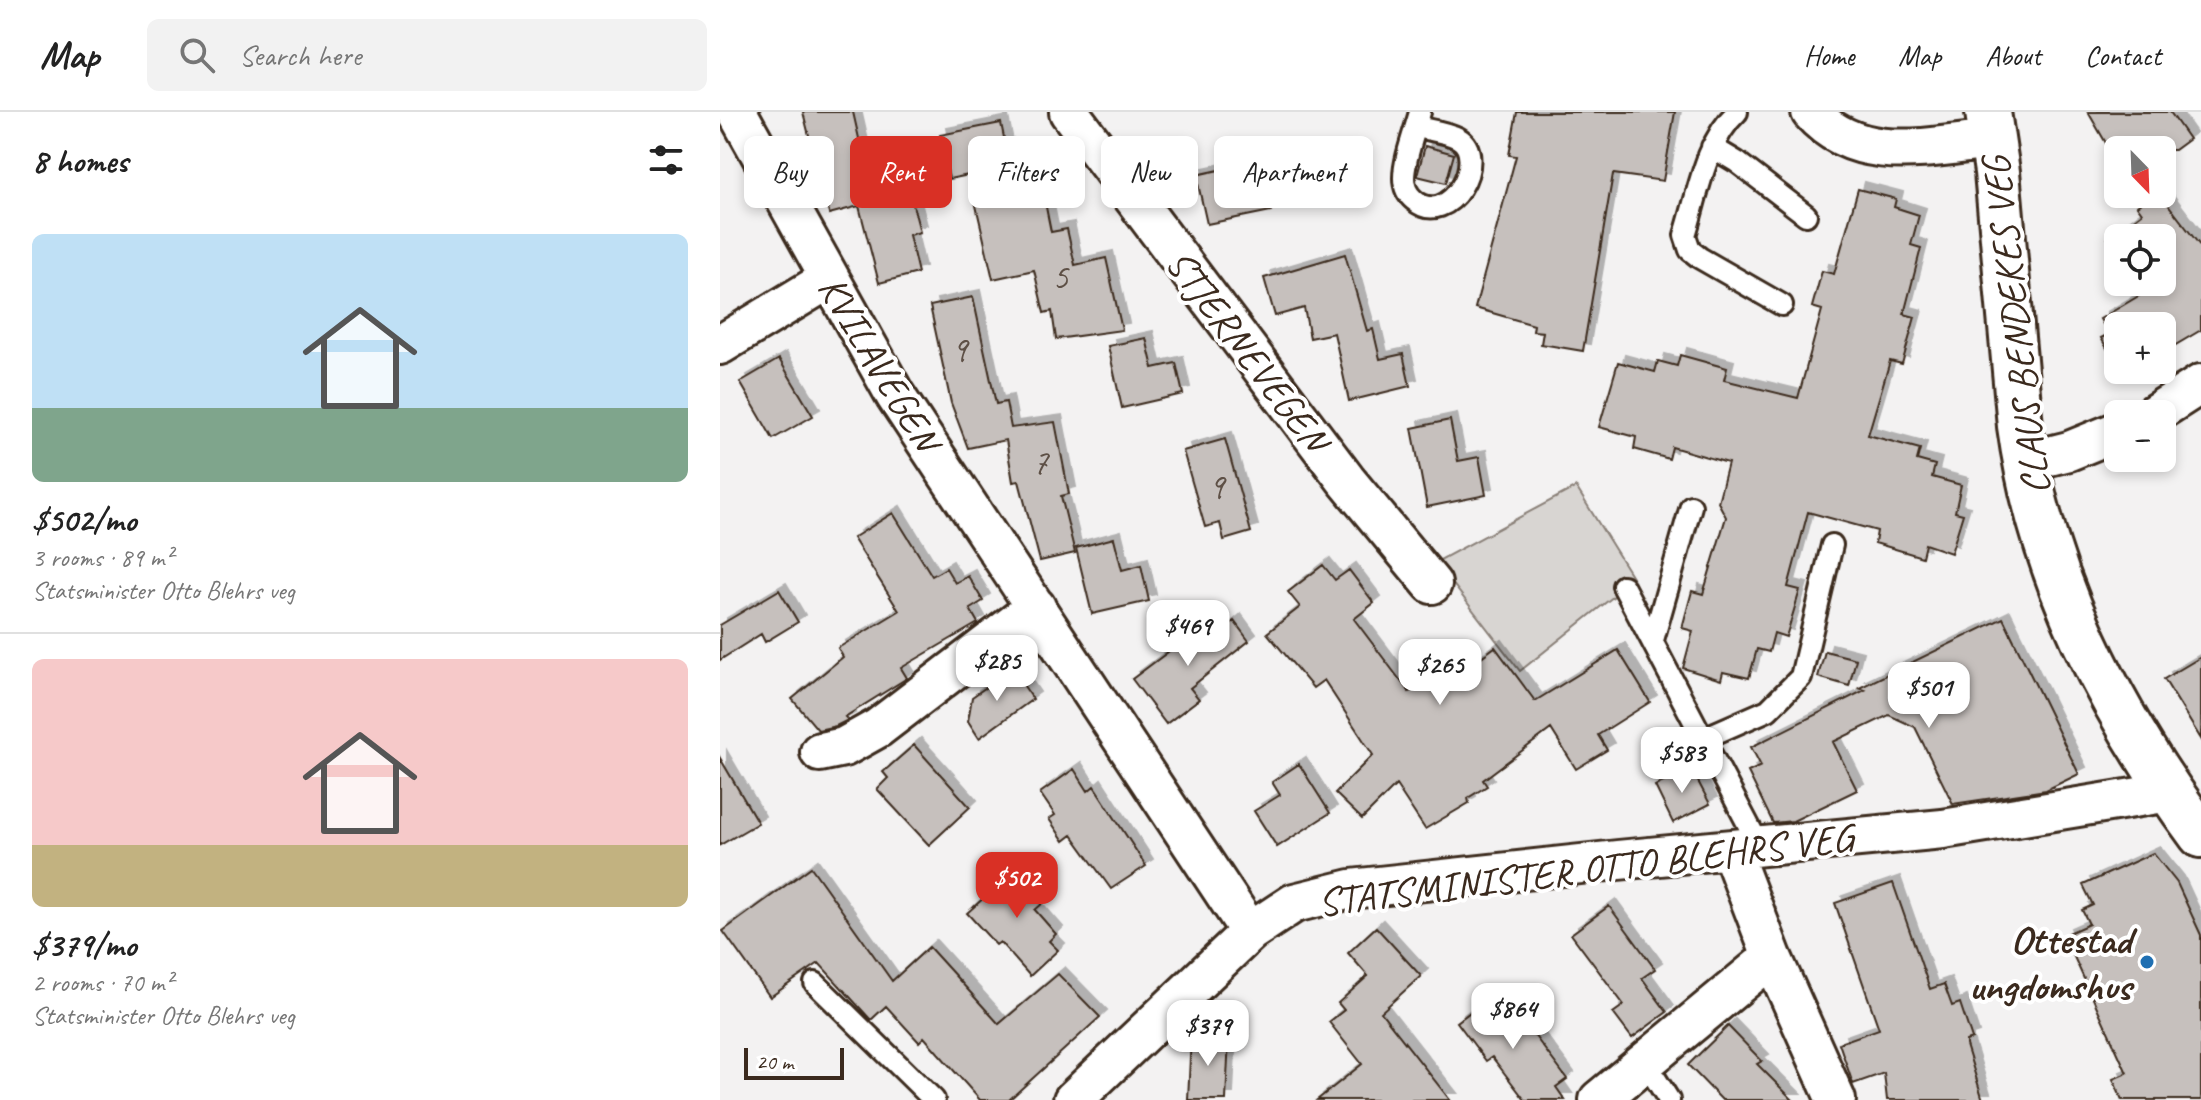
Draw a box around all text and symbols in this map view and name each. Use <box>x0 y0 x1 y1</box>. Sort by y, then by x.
search box <box>147 19 707 91</box>
text: Map <box>40 32 99 79</box>
icon: search <box>175 33 219 77</box>
text: Search here <box>239 36 361 74</box>
text: Home <box>1804 38 1854 73</box>
text: Map <box>1898 38 1941 73</box>
text: About <box>1985 38 2041 73</box>
text: Contact <box>2085 38 2161 73</box>
chip: Buy <box>744 136 834 208</box>
chip: Rent <box>850 136 952 208</box>
chip: Filters <box>968 136 1085 208</box>
chip: New <box>1101 136 1198 208</box>
chip: Apartment <box>1214 136 1373 208</box>
north arrow <box>2104 136 2176 208</box>
map controls <box>2104 136 2176 472</box>
icon: filters <box>644 138 688 182</box>
text: 8 homes <box>32 139 128 182</box>
street label: CLAUS BENDEKES VEG <box>1970 150 2062 497</box>
button: locate <box>2104 224 2176 296</box>
street label: STJERNEVEGEN <box>1155 240 1343 466</box>
house number: 5 <box>1052 254 1070 300</box>
street label: KVILAVEGEN <box>807 267 954 465</box>
icon: home <box>288 286 432 430</box>
button: + <box>2104 312 2176 384</box>
house number: 9 <box>951 326 970 372</box>
button: − <box>2104 400 2176 472</box>
house number: 7 <box>1032 439 1050 485</box>
house number: 9 <box>1208 463 1227 509</box>
text: $502/mo <box>32 498 136 541</box>
text: 3 rooms · 89 m² <box>32 541 173 574</box>
text: Statsminister Otto Blehrs veg <box>32 574 295 607</box>
pin: $469 <box>1141 600 1235 668</box>
text: $469 <box>1164 609 1212 642</box>
pin: $285 <box>950 635 1044 703</box>
pin: $265 <box>1393 639 1487 707</box>
text: $285 <box>974 644 1020 677</box>
text: $265 <box>1417 648 1463 681</box>
pin: $501 <box>1882 662 1976 730</box>
text: $501 <box>1906 671 1952 704</box>
icon: home <box>288 711 432 855</box>
pin: $583 <box>1635 727 1729 795</box>
text: $583 <box>1659 736 1705 769</box>
street label: STATSMINISTER OTTO BLEHRS VEG <box>1315 812 1860 928</box>
pin: $502 <box>970 852 1064 920</box>
text: $502 <box>994 861 1040 894</box>
place label: Ottestad ungdomshus <box>1969 915 2138 1011</box>
text: $379/mo <box>32 923 136 966</box>
marker: Ottestad ungdomshus <box>2138 953 2156 971</box>
text: 2 rooms · 70 m² <box>32 966 173 999</box>
pin: $864 <box>1466 983 1560 1051</box>
text: $864 <box>1489 992 1537 1025</box>
text: Statsminister Otto Blehrs veg <box>32 999 295 1032</box>
pin: $379 <box>1161 1000 1255 1068</box>
text: $379 <box>1185 1009 1231 1042</box>
scale bar <box>744 1044 844 1080</box>
text: 20 m <box>756 1048 793 1076</box>

